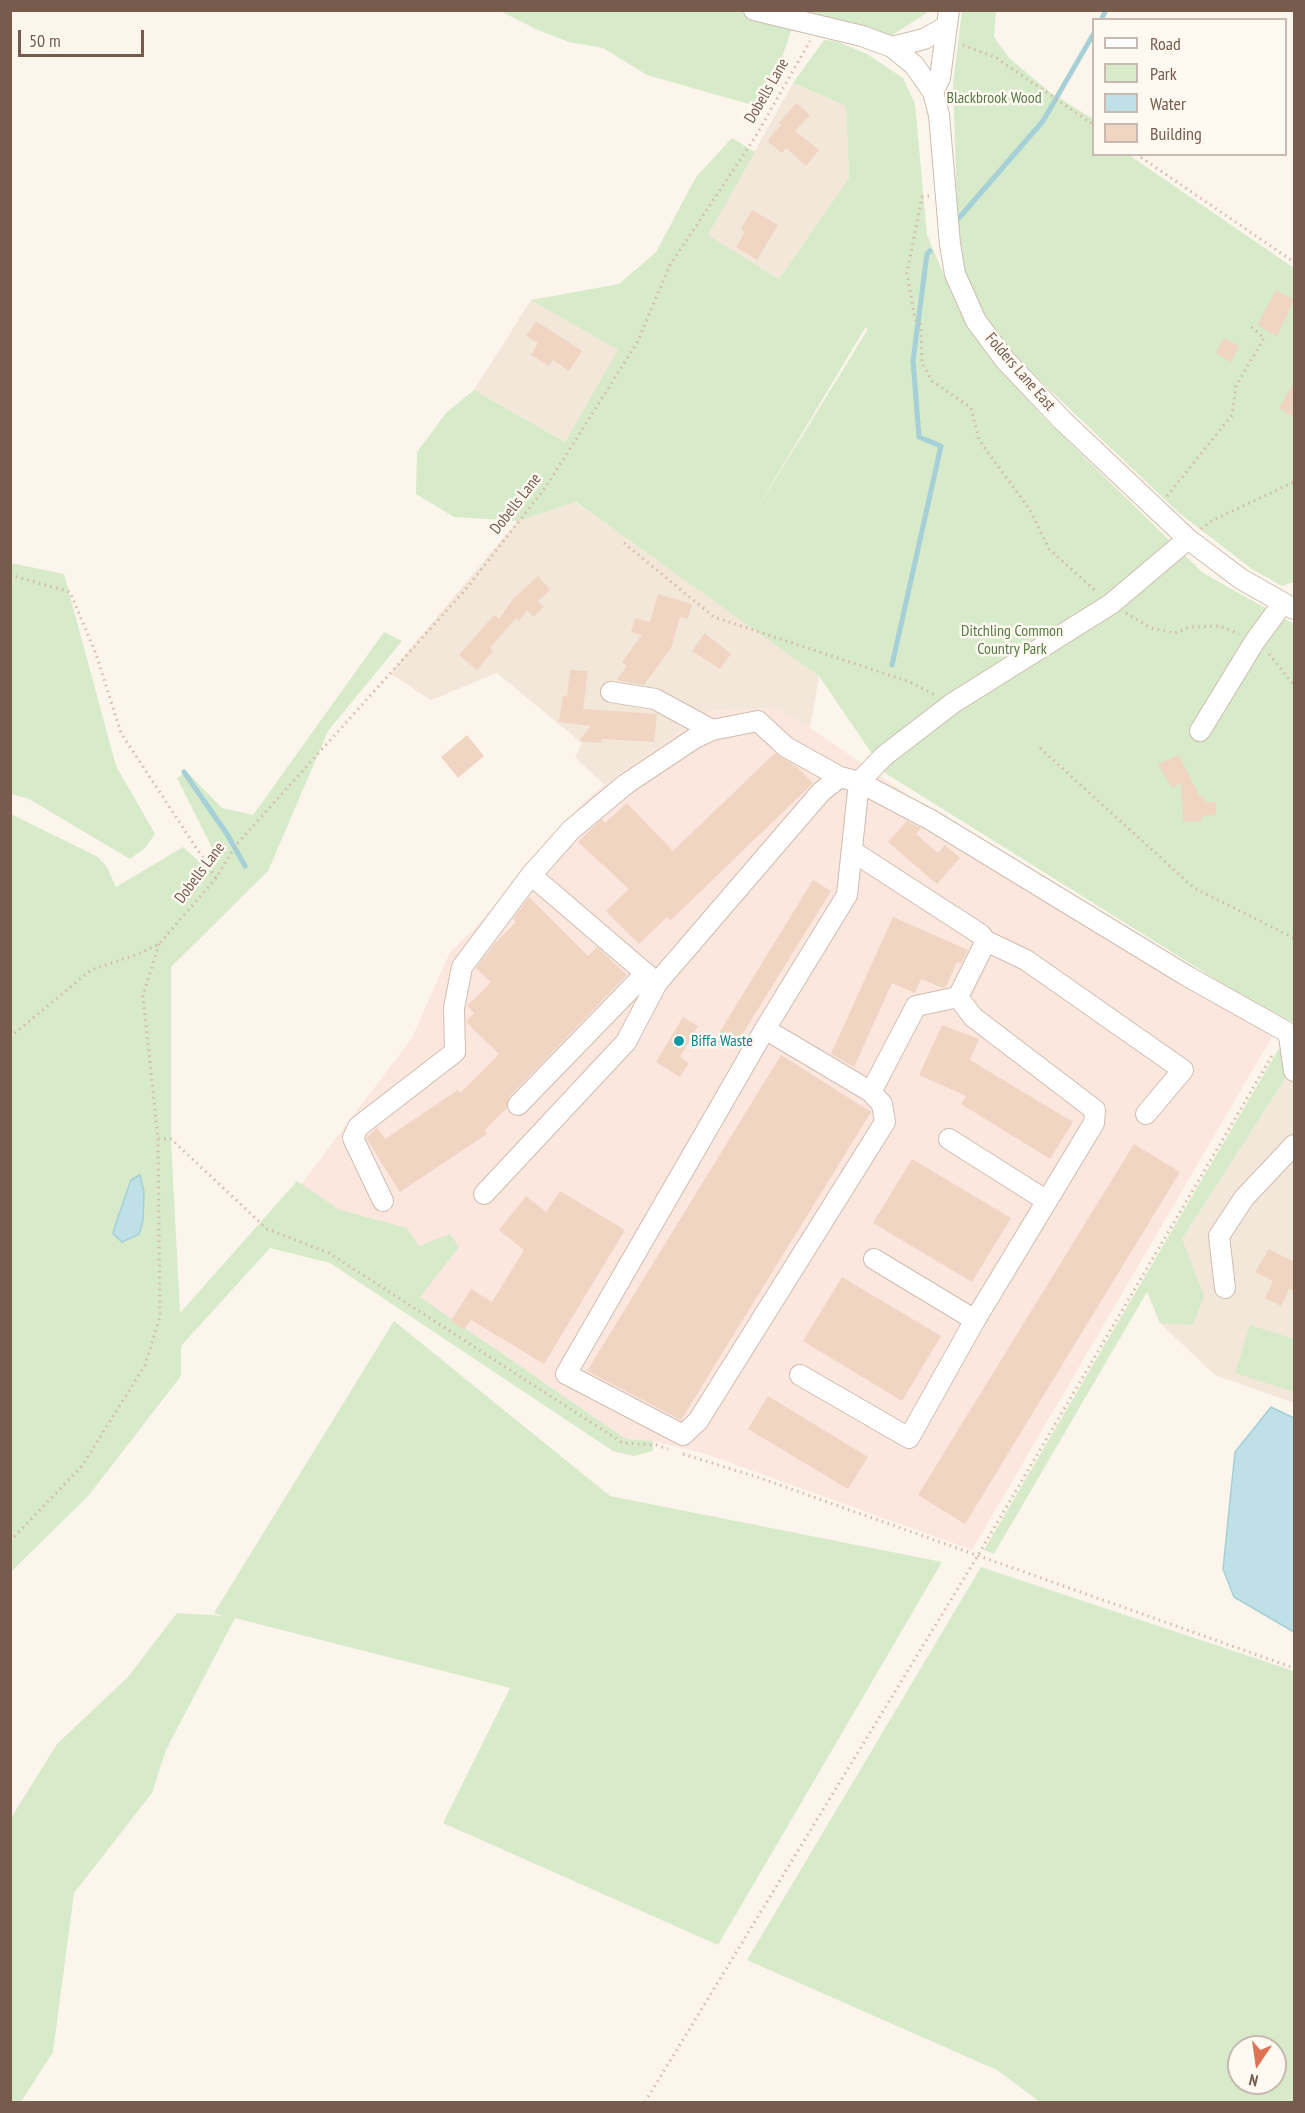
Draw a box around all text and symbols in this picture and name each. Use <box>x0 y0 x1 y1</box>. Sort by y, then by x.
scale bar <box>21 18 147 56</box>
legend <box>1092 18 1287 156</box>
text: 50 m <box>29 29 61 52</box>
text: Road <box>1150 32 1181 55</box>
street label: Dobells Lane <box>741 55 793 127</box>
text: Park <box>1150 62 1177 85</box>
park label: Blackbrook Wood <box>946 88 1042 108</box>
text: Water <box>1150 92 1186 115</box>
text: Building <box>1150 122 1202 145</box>
street label: Folders Lane East <box>981 329 1059 415</box>
street label: Dobells Lane <box>486 470 546 538</box>
park label: Ditchling Common Country Park <box>961 621 1063 659</box>
street label: Dobells Lane <box>171 839 229 907</box>
place label: Biffa Waste <box>691 1031 753 1051</box>
marker: Biffa Waste <box>672 1034 686 1048</box>
north arrow <box>1227 2035 1287 2095</box>
text: N <box>1247 2070 1260 2091</box>

